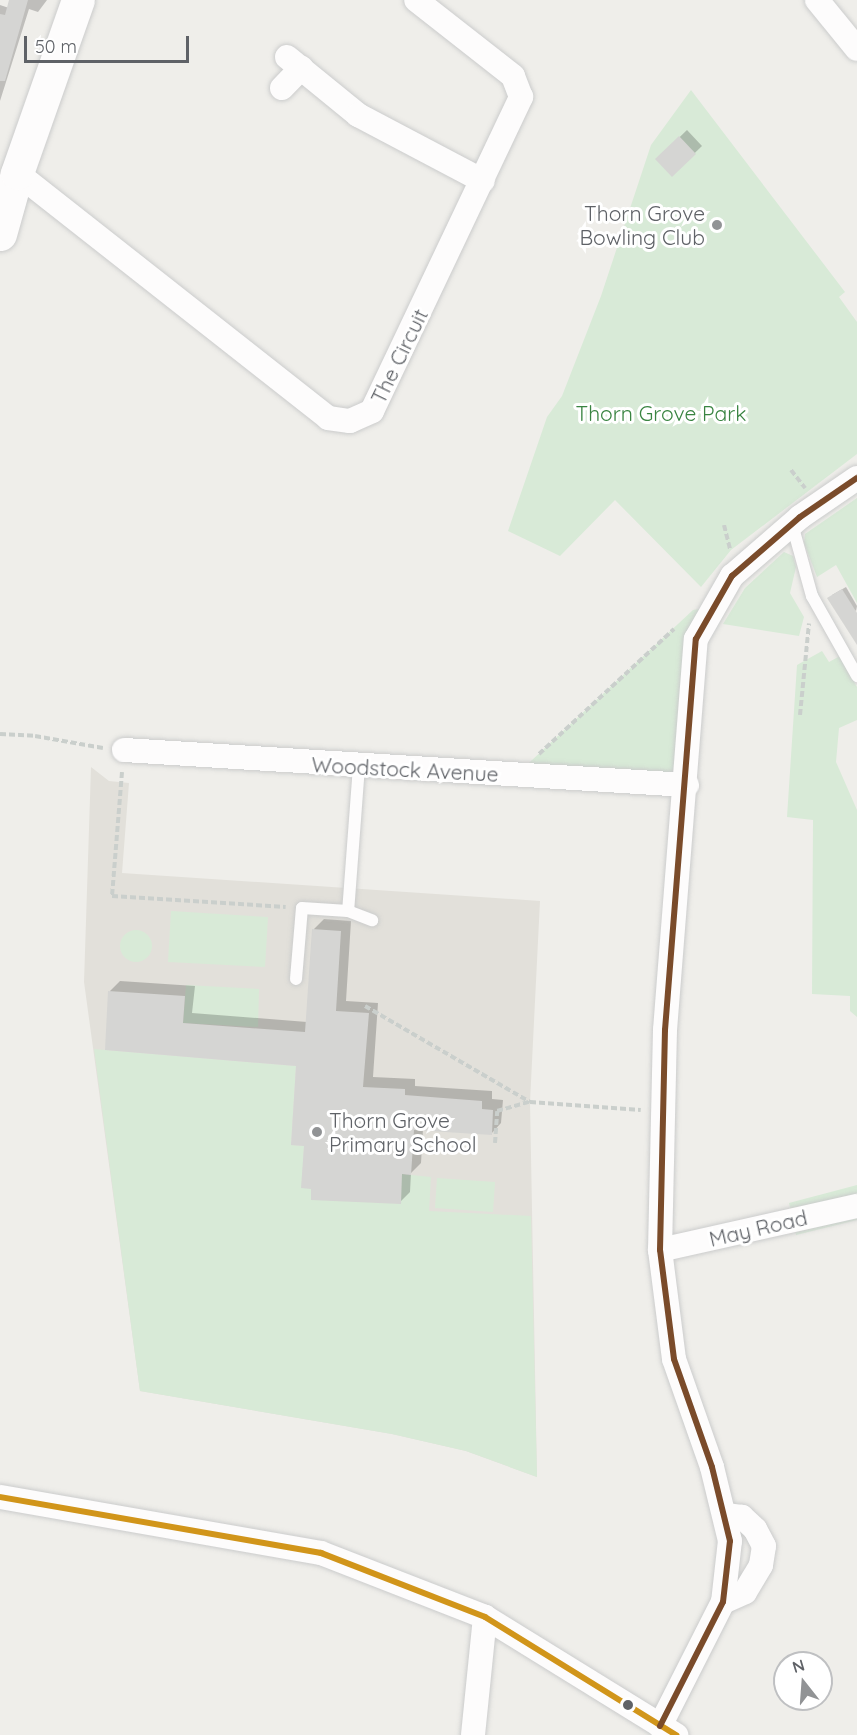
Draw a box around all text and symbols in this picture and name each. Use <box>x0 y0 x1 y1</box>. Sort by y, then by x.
scale bar <box>27 24 192 62</box>
text: 50 m <box>35 35 77 58</box>
place label: Thorn Grove Bowling Club <box>579 200 705 250</box>
marker: Thorn Grove Bowling Club <box>710 218 724 232</box>
street label: The Circuit <box>365 304 433 408</box>
park label: Thorn Grove Park <box>575 400 747 426</box>
street label: Woodstock Avenue <box>311 752 499 786</box>
place label: Thorn Grove Primary School <box>329 1107 477 1157</box>
marker: Thorn Grove Primary School <box>310 1125 324 1139</box>
street label: May Road <box>707 1204 809 1252</box>
north arrow <box>773 1651 833 1711</box>
text: N <box>790 1654 807 1677</box>
unlabelled marker <box>622 1699 634 1711</box>

